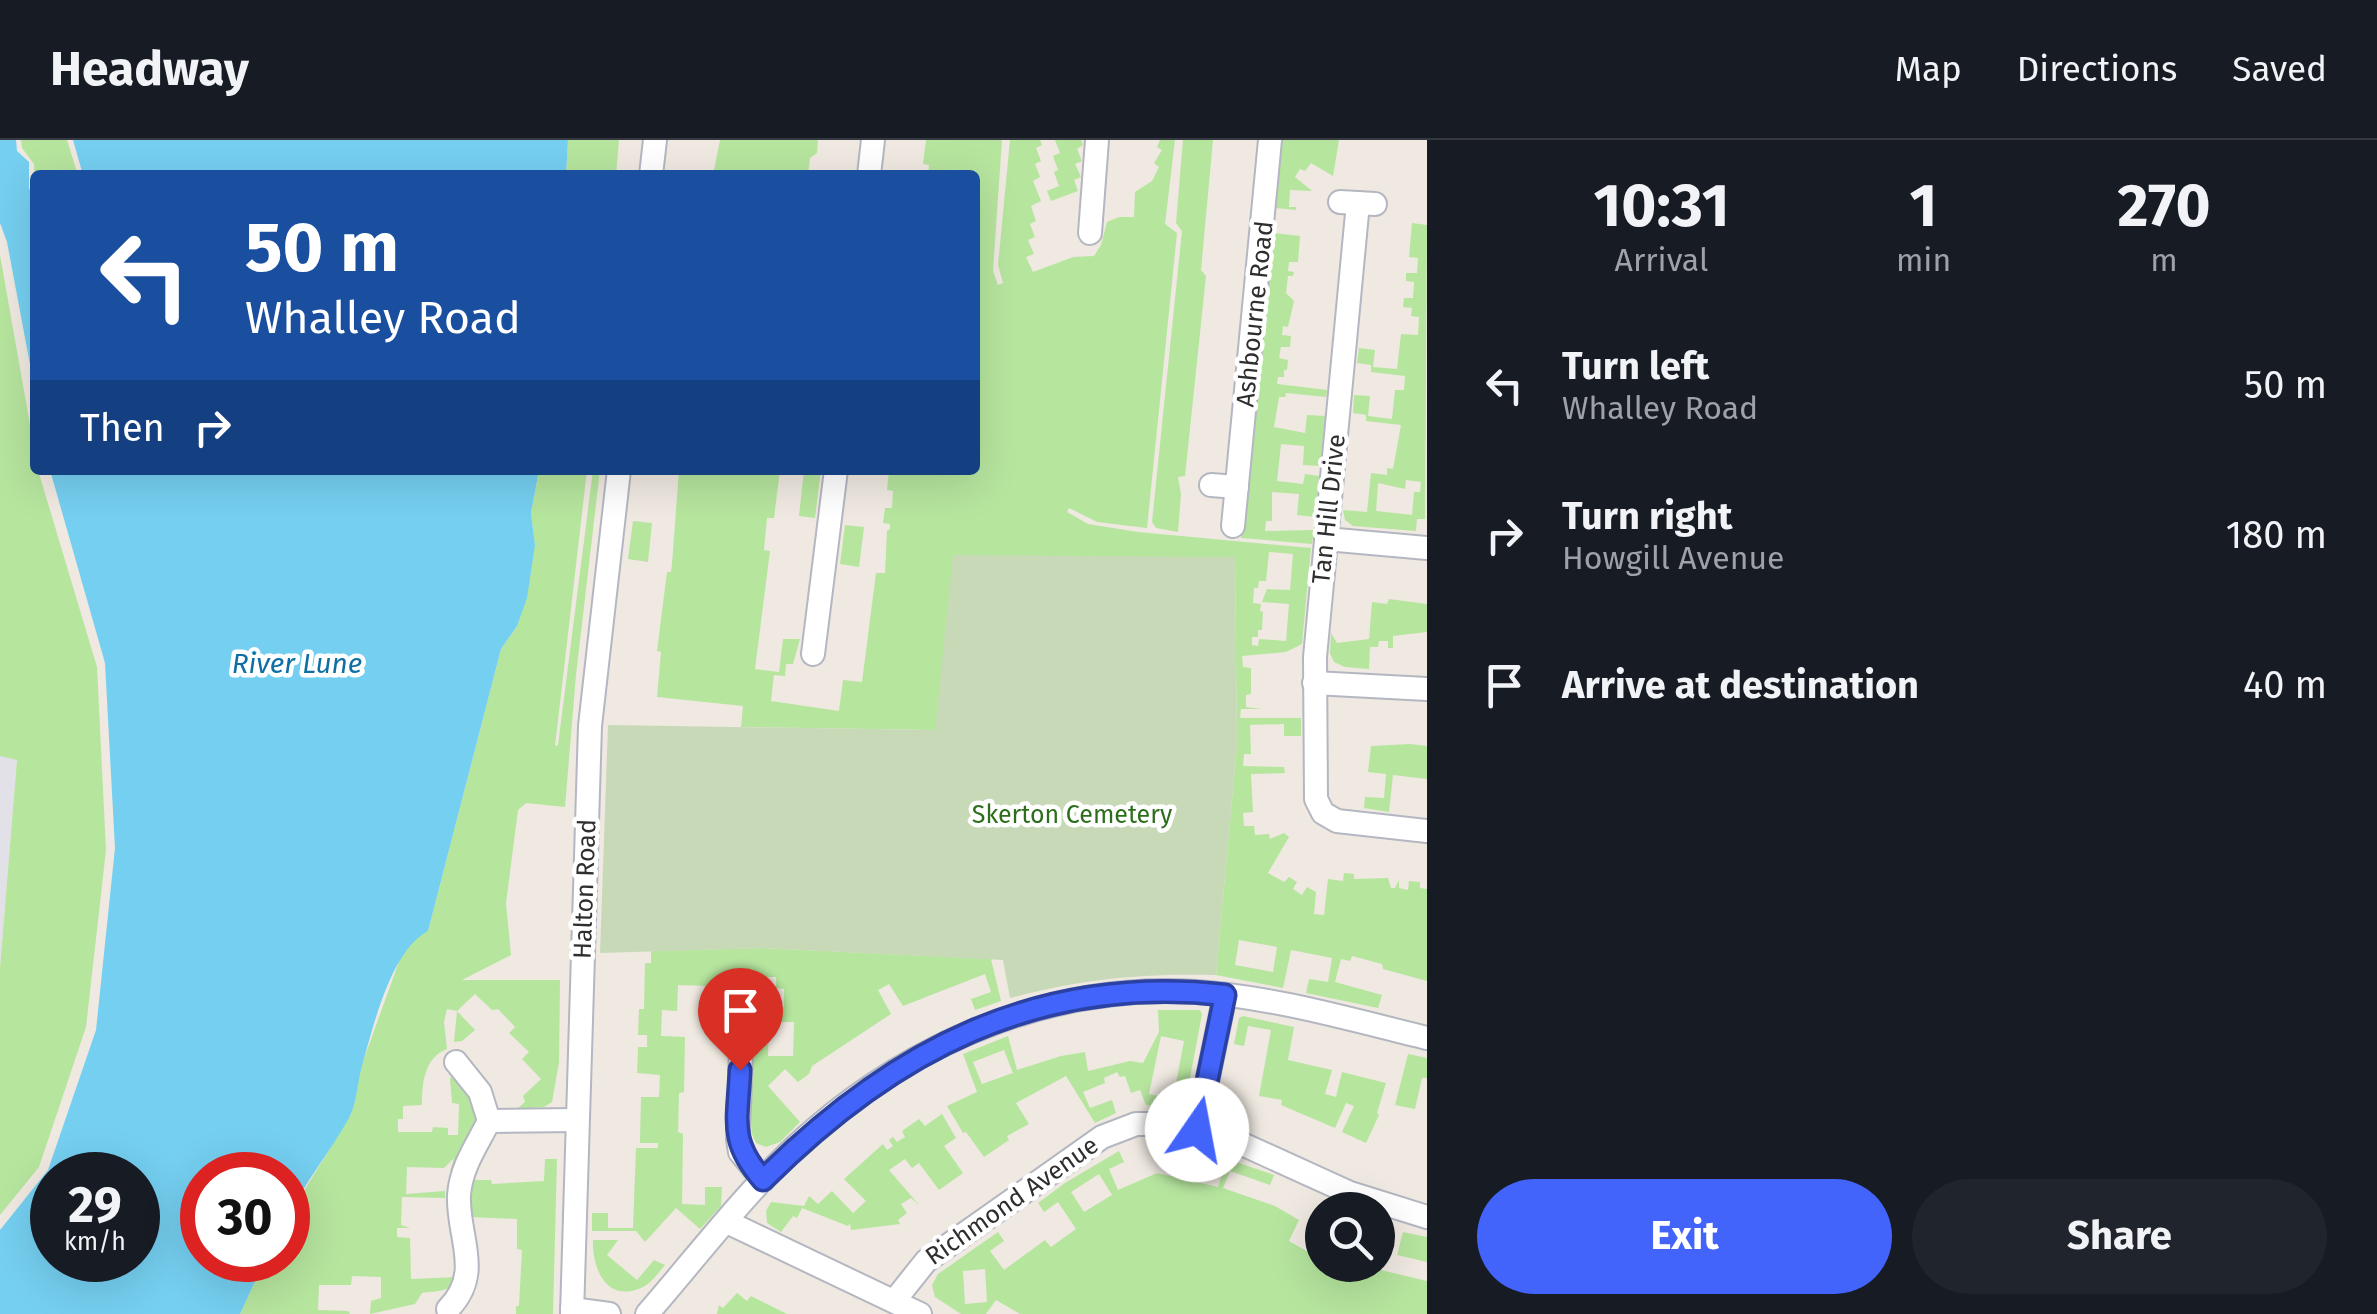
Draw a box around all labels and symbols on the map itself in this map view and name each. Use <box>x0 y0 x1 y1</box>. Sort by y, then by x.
street label: Ashbourne Road <box>1230 220 1280 408</box>
street label: Tan Hill Drive <box>1306 433 1352 585</box>
water label: River Lune <box>232 647 362 680</box>
park label: Skerton Cemetery <box>972 800 1173 830</box>
street label: Halton Road <box>568 819 602 959</box>
pin <box>698 968 783 1071</box>
position arrow <box>1145 1078 1249 1182</box>
street label: Richmond Avenue <box>920 1130 1104 1272</box>
speed limit sign: 30 <box>180 1152 310 1282</box>

